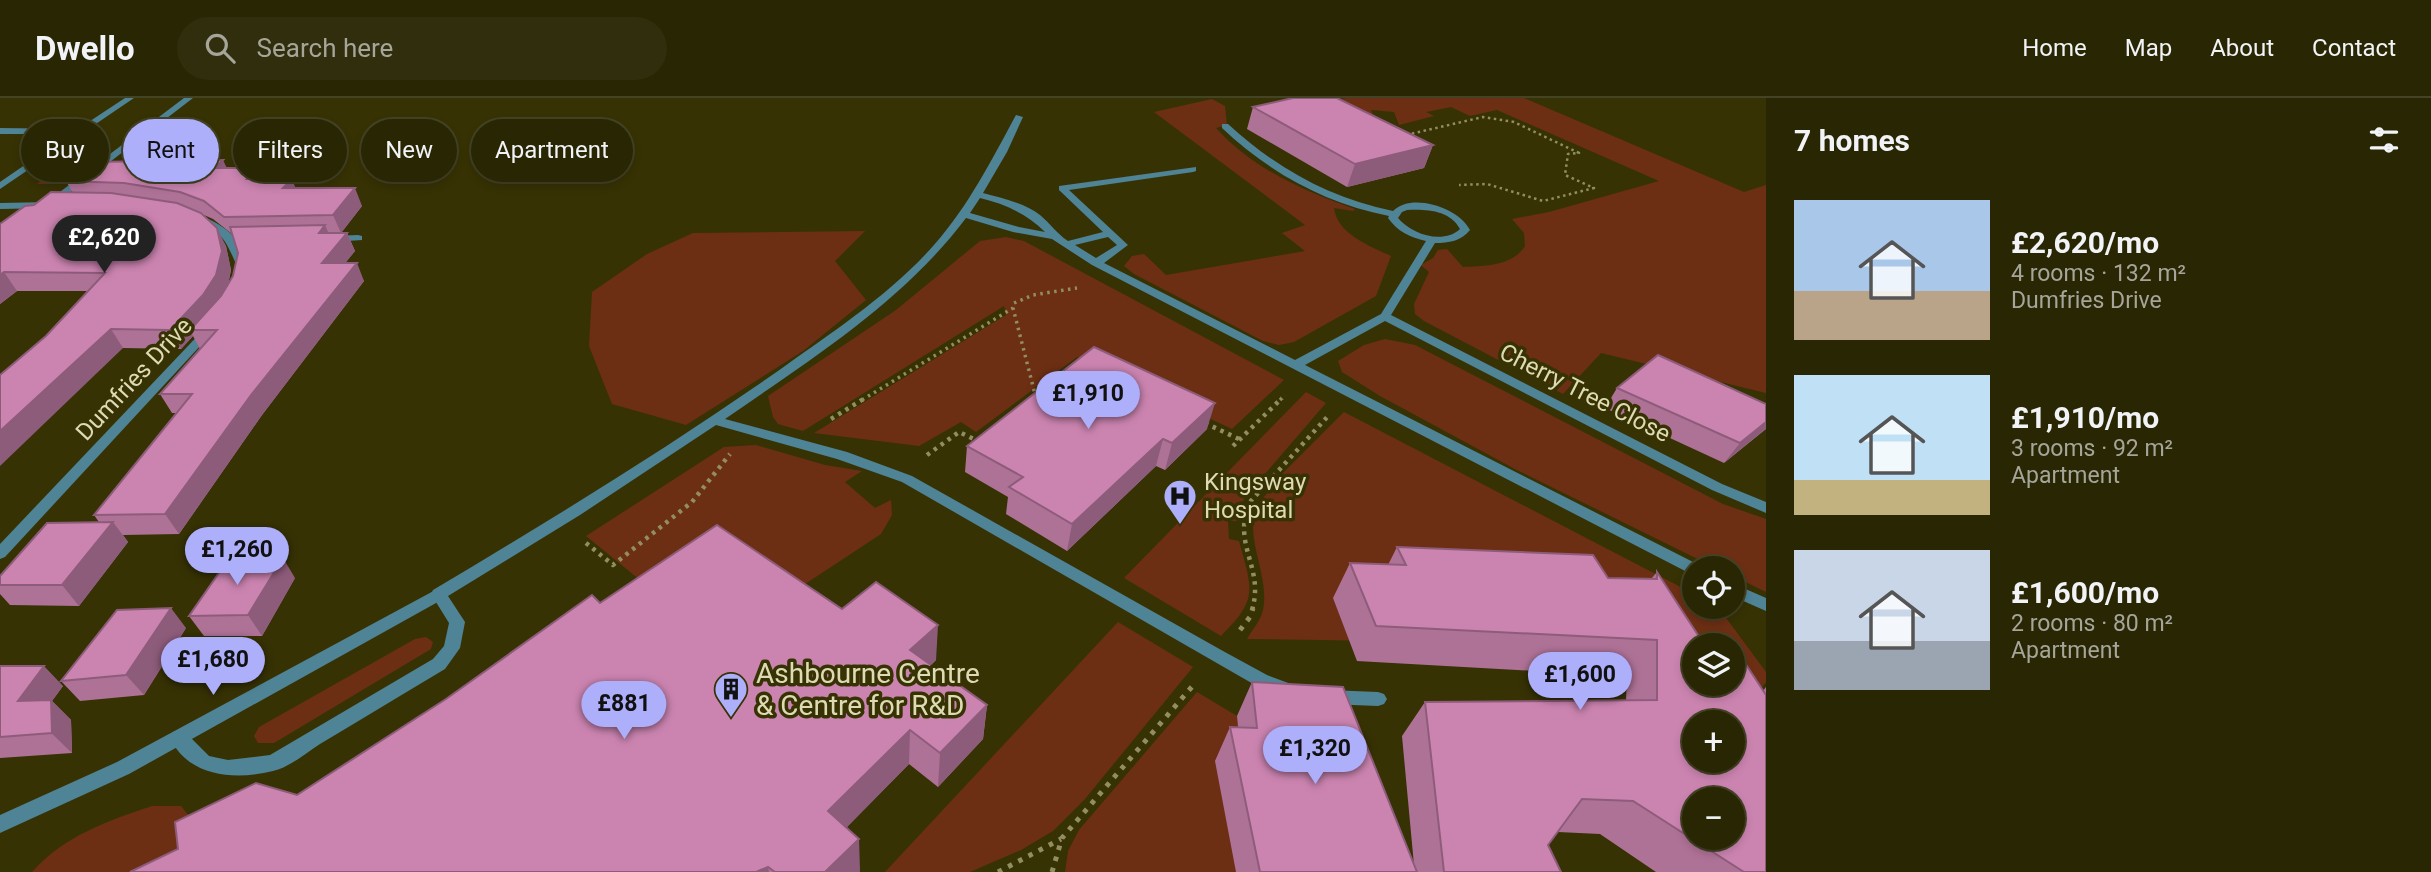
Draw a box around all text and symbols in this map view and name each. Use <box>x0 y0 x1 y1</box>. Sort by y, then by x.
search box <box>177 17 667 80</box>
text: Dwello <box>35 29 135 68</box>
icon: search <box>201 29 239 67</box>
text: Search here <box>257 33 393 63</box>
text: Home <box>2022 34 2087 62</box>
text: Map <box>2125 34 2172 62</box>
text: About <box>2210 34 2274 62</box>
text: Contact <box>2312 34 2396 62</box>
chip: Buy <box>21 119 109 182</box>
chip: Rent <box>123 119 219 182</box>
chip: Filters <box>233 119 347 182</box>
chip: New <box>361 119 457 182</box>
chip: Apartment <box>471 119 633 182</box>
icon: filters <box>2365 121 2403 159</box>
text: 7 homes <box>1794 123 1910 158</box>
pin: £2,620 <box>47 216 161 275</box>
text: £2,620 <box>68 224 140 251</box>
text: £2,620/mo <box>2011 225 2159 260</box>
icon: home <box>1850 228 1934 312</box>
text: 4 rooms · 132 m² <box>2011 260 2186 287</box>
text: Dumfries Drive <box>2011 287 2162 314</box>
street label: Dumfries Drive <box>70 312 198 446</box>
street label: Cherry Tree Close <box>1495 338 1675 448</box>
pin: £1,910 <box>1031 372 1145 431</box>
text: £1,910 <box>1052 380 1124 407</box>
text: £1,910/mo <box>2011 400 2159 435</box>
icon: home <box>1850 403 1934 487</box>
text: 3 rooms · 92 m² <box>2011 435 2173 462</box>
text: Apartment <box>2011 462 2120 489</box>
place label: Kingsway Hospital <box>1204 468 1307 524</box>
hospital icon: Kingsway Hospital <box>1161 477 1199 526</box>
pin: £1,260 <box>180 528 294 587</box>
text: £1,260 <box>201 536 273 563</box>
map controls <box>1682 556 1745 850</box>
button: locate <box>1682 556 1745 619</box>
text: £1,600/mo <box>2011 575 2159 610</box>
icon: home <box>1850 578 1934 662</box>
text: 2 rooms · 80 m² <box>2011 610 2173 637</box>
button: layers <box>1682 633 1745 696</box>
text: Apartment <box>2011 637 2120 664</box>
pin: £1,680 <box>156 638 270 697</box>
text: £1,680 <box>177 646 249 673</box>
pin: £1,600 <box>1523 652 1637 712</box>
place label: Ashbourne Centre & Centre for R&D <box>756 657 980 722</box>
text: £1,600 <box>1544 661 1616 688</box>
building icon: Ashbourne Centre & Centre for R&D <box>712 670 750 719</box>
pin: £881 <box>583 682 665 741</box>
text: £881 <box>597 690 651 717</box>
button: + <box>1682 710 1745 773</box>
pin: £1,320 <box>1258 726 1372 786</box>
text: £1,320 <box>1279 735 1351 762</box>
button: − <box>1682 787 1745 850</box>

